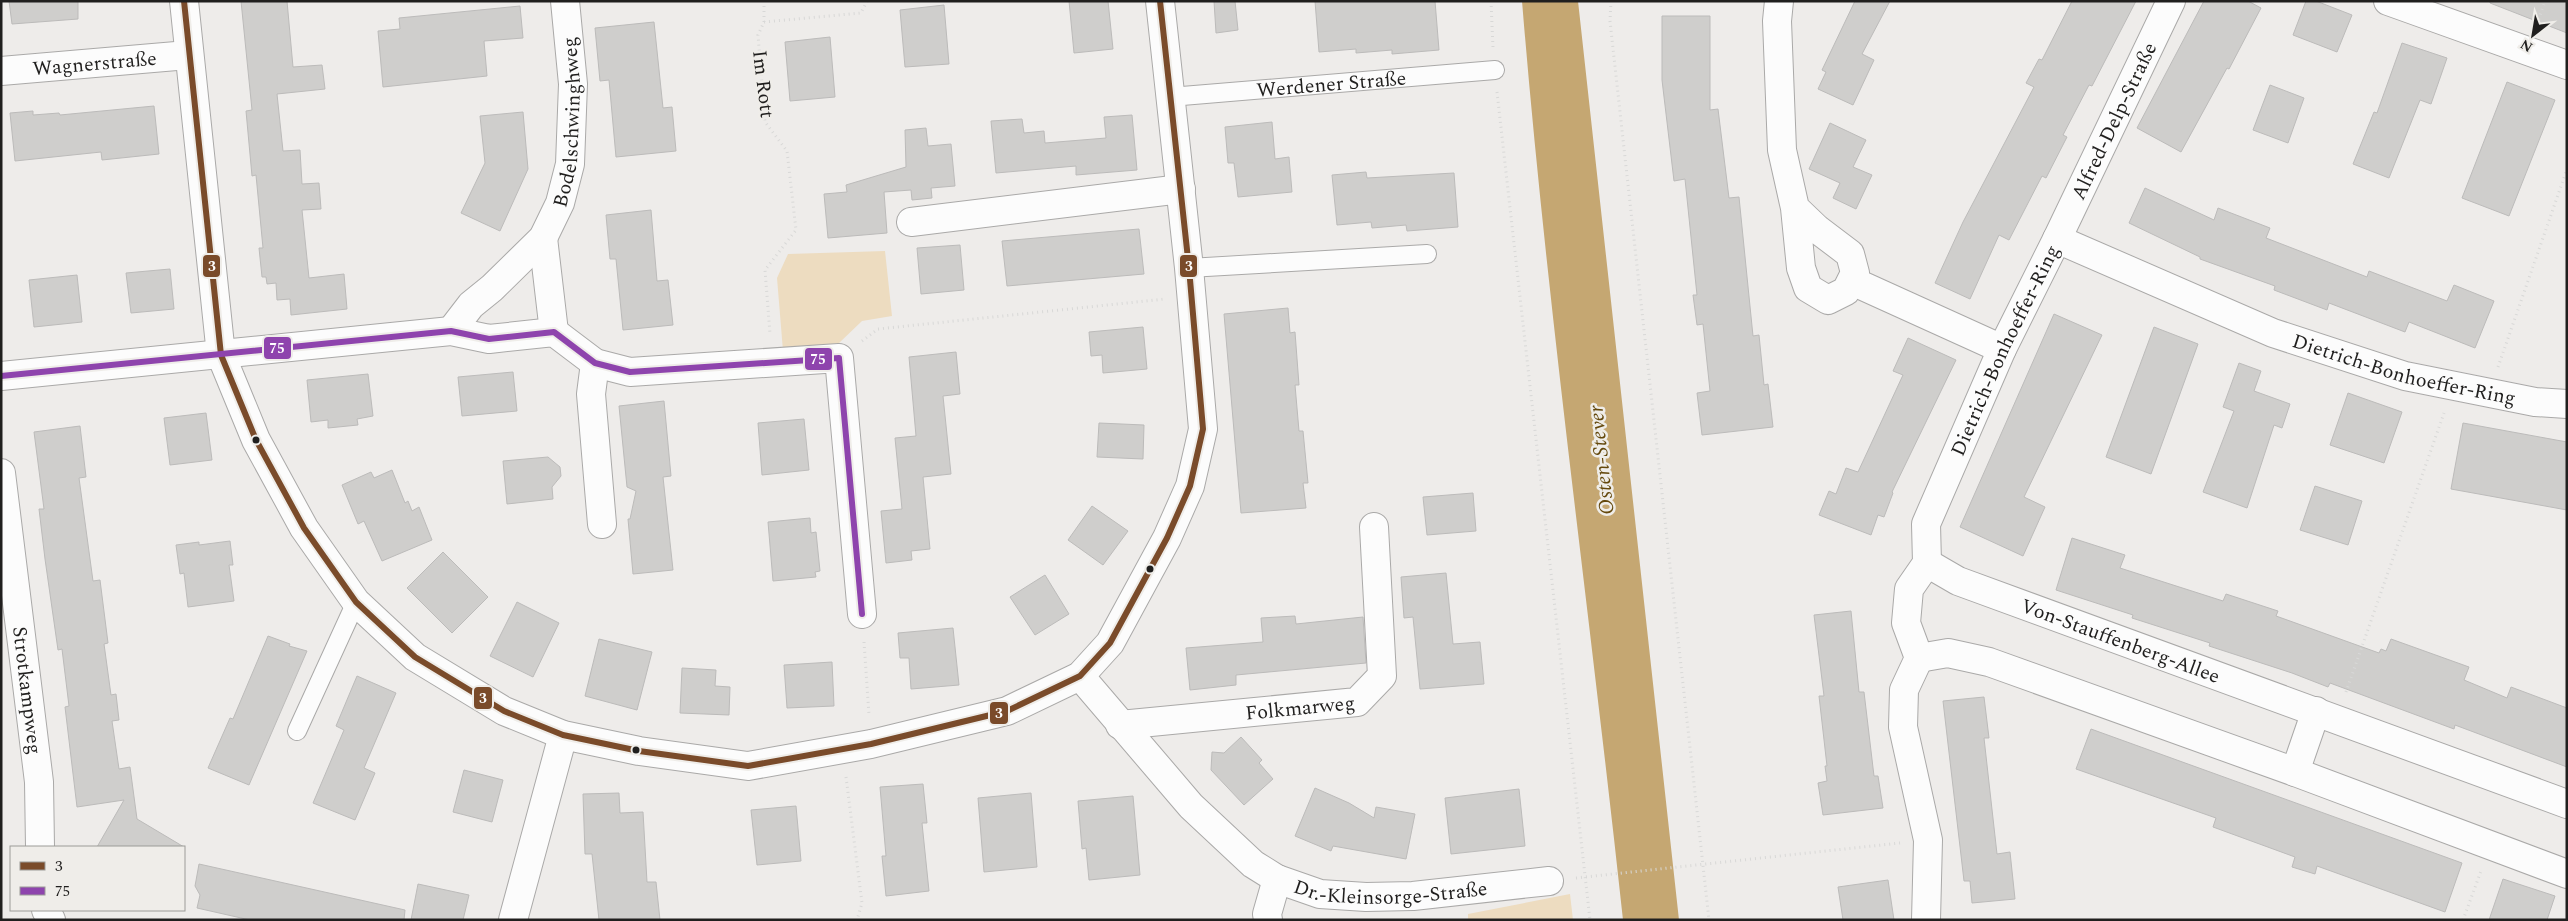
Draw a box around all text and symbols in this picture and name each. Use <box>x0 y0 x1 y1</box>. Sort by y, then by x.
north arrow <box>2508 10 2558 60</box>
text: N <box>2516 34 2537 58</box>
street label: Bodelschwinghweg <box>545 35 589 211</box>
street label: Alfred-Delp-Straße <box>2064 37 2165 205</box>
street label: Wagnerstraße <box>32 44 158 84</box>
street label: Im Rott <box>744 48 782 120</box>
street label: Werdener Straße <box>1256 63 1407 106</box>
street label: Dietrich-Bonhoeffer-Ring <box>1943 240 2068 461</box>
line badge: 3 <box>202 254 221 278</box>
line badge: 3 <box>1179 254 1198 278</box>
text: 3 <box>208 256 216 277</box>
text: 3 <box>1185 256 1193 277</box>
street label: Dietrich-Bonhoeffer-Ring <box>2288 326 2518 414</box>
line badge: 75 <box>263 336 292 360</box>
text: 75 <box>269 338 285 359</box>
line badge: 75 <box>804 347 833 371</box>
text: 75 <box>810 349 826 370</box>
water label: Osten-Stever <box>1580 403 1624 516</box>
unlabelled marker <box>251 435 261 445</box>
unlabelled marker <box>1145 564 1155 574</box>
street label: Von-Stauffenberg-Allee <box>2016 591 2224 692</box>
street label: Strotkampweg <box>4 625 49 756</box>
line badge: 3 <box>473 686 493 710</box>
text: 3 <box>479 688 487 709</box>
street label: Folkmarweg <box>1244 688 1356 729</box>
line badge: 3 <box>989 701 1009 725</box>
text: 3 <box>995 703 1003 724</box>
unlabelled marker <box>631 745 641 755</box>
legend <box>10 846 185 911</box>
text: 3 <box>55 855 63 878</box>
street label: Dr.-Kleinsorge-Straße <box>1289 872 1489 913</box>
text: 75 <box>55 880 70 903</box>

